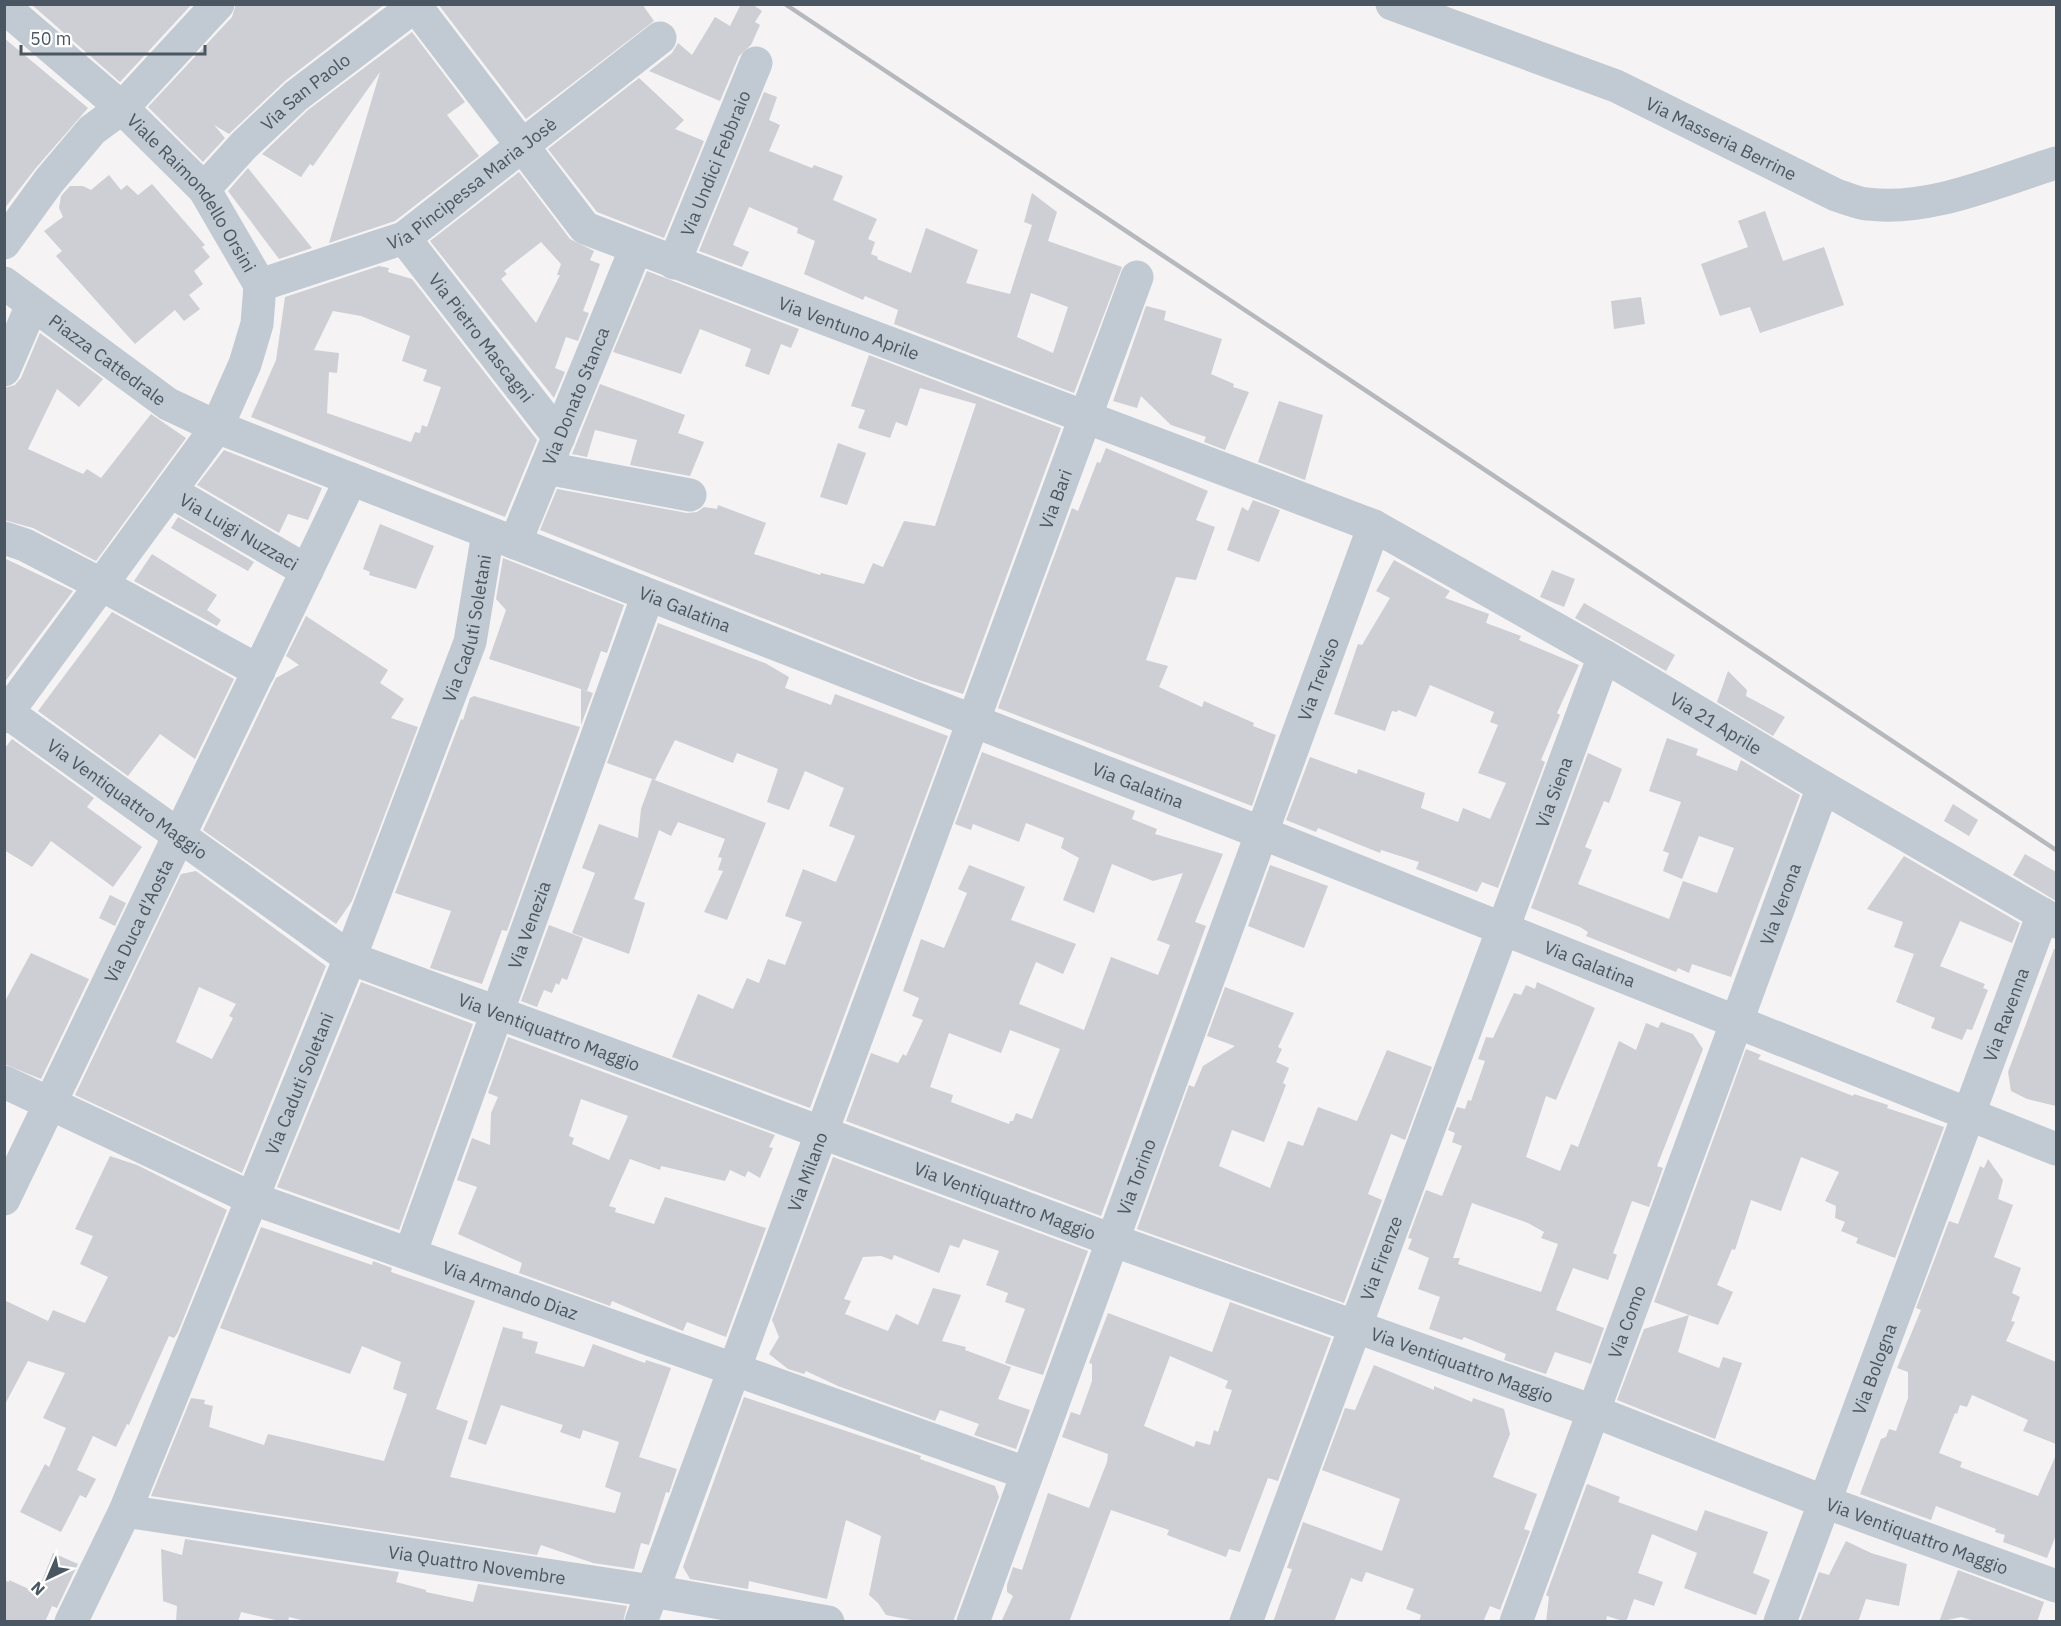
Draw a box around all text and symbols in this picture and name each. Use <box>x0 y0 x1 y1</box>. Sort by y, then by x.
scale bar <box>21 18 206 56</box>
text: 50 m <box>30 27 72 50</box>
street label: Via San Paolo <box>256 48 355 135</box>
street label: Via Undici Febbraio <box>675 87 755 239</box>
street label: Via Masseria Berrine <box>1642 91 1801 185</box>
street label: Viale Raimondello Orsini <box>122 108 261 276</box>
street label: Via Pincipessa Maria Josè <box>384 112 561 254</box>
street label: Via Pietro Mascagni <box>424 268 539 407</box>
street label: Via Ventuno Aprile <box>775 291 923 365</box>
street label: Piazza Cattedrale <box>45 309 171 411</box>
street label: Via Donato Stanca <box>537 323 614 468</box>
street label: Via Bari <box>1034 466 1077 532</box>
street label: Via Luigi Nuzzaci <box>175 488 303 575</box>
street label: Via Caduti Soletani <box>437 553 496 705</box>
street label: Via Galatina <box>636 581 735 637</box>
street label: Via Treviso <box>1292 634 1344 724</box>
street label: Via 21 Aprile <box>1666 687 1766 759</box>
street label: Via Ventiquattro Maggio <box>43 733 212 864</box>
street label: Via Siena <box>1530 753 1577 831</box>
street label: Via Galatina <box>1089 757 1188 813</box>
street label: Via Duca d'Aosta <box>99 855 178 986</box>
street label: Via Verona <box>1754 859 1806 948</box>
street label: Via Venezia <box>502 877 555 972</box>
street label: Via Galatina <box>1541 935 1639 992</box>
street label: Via Ravenna <box>1978 964 2034 1065</box>
street label: Via Ventiquattro Maggio <box>455 988 643 1076</box>
street label: Via Caduti Soletani <box>260 1009 338 1158</box>
street label: Via Milano <box>782 1129 832 1215</box>
street label: Via Torino <box>1111 1135 1160 1218</box>
street label: Via Ventiquattro Maggio <box>911 1156 1099 1245</box>
street label: Via Firenze <box>1355 1213 1407 1304</box>
street label: Via Armando Diaz <box>439 1255 581 1325</box>
street label: Via Como <box>1602 1282 1650 1361</box>
street label: Via Bologna <box>1847 1320 1902 1418</box>
street label: Via Ventiquattro Maggio <box>1368 1321 1557 1408</box>
street label: Via Ventiquattro Maggio <box>1823 1492 2011 1579</box>
street label: Via Quattro Novembre <box>387 1540 567 1589</box>
north arrow <box>18 1548 78 1608</box>
text: N <box>26 1578 49 1600</box>

